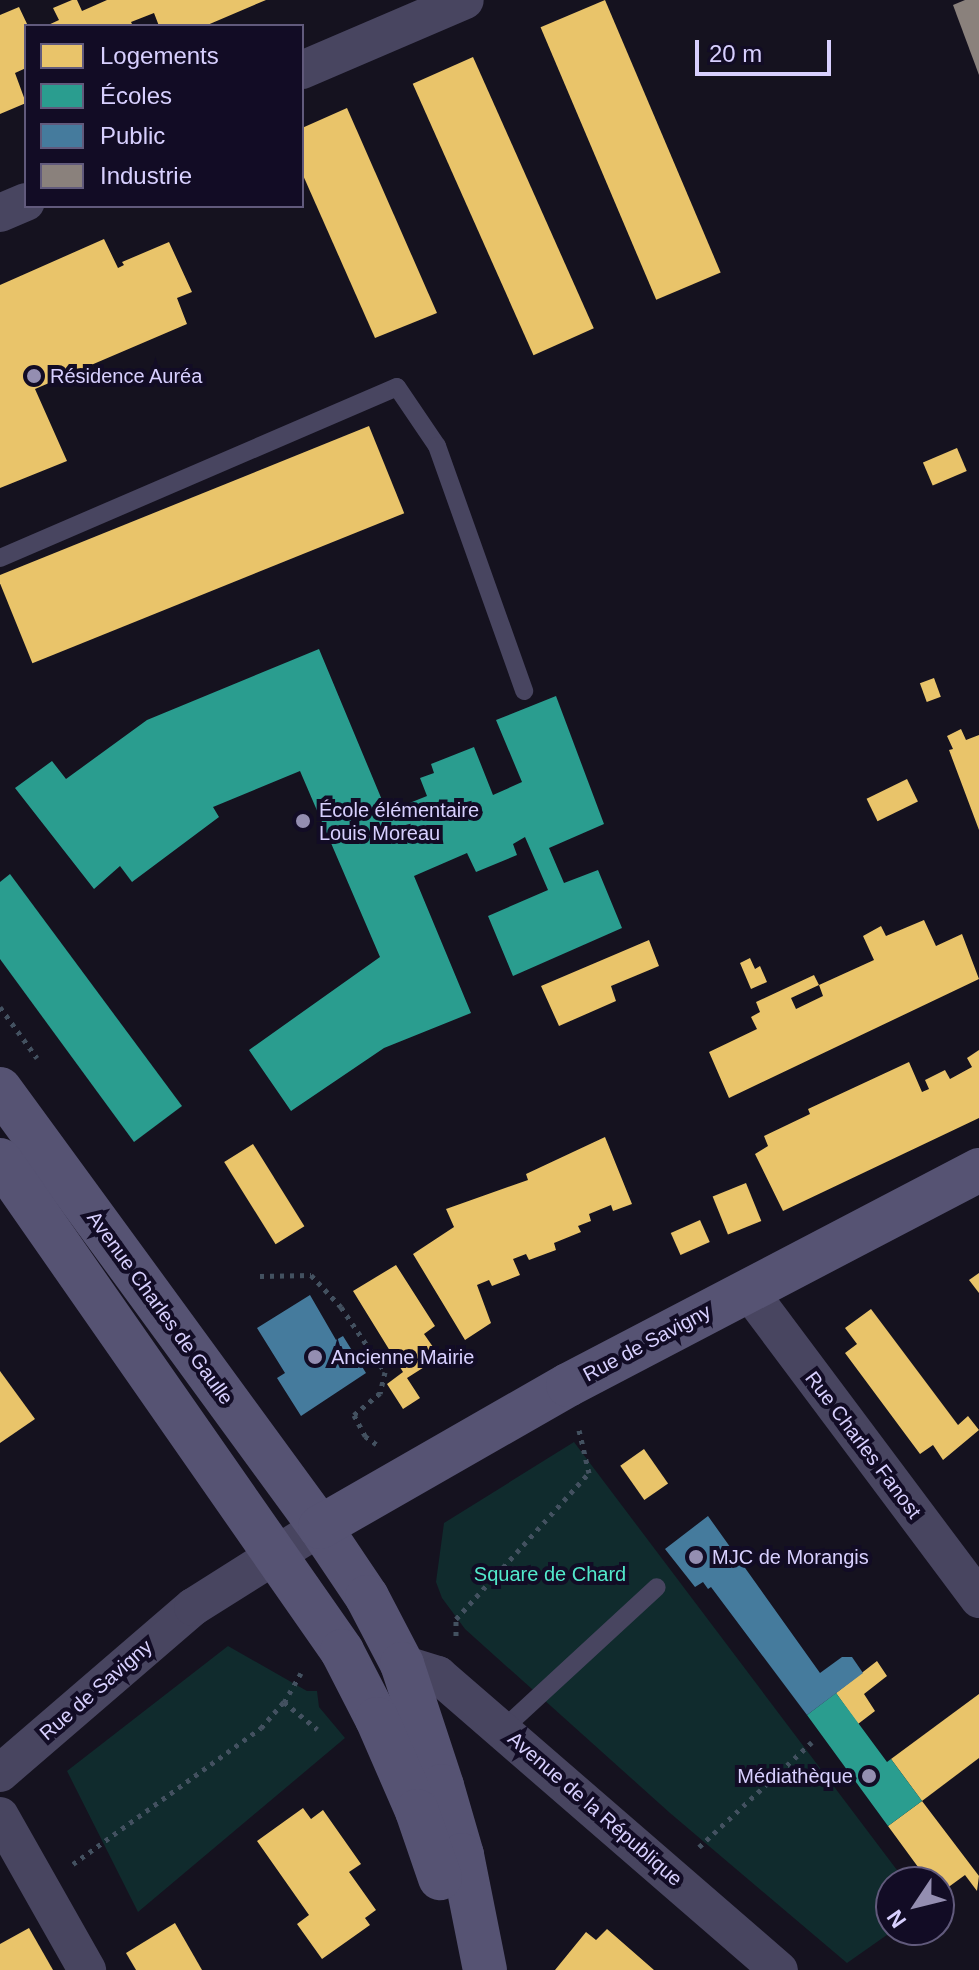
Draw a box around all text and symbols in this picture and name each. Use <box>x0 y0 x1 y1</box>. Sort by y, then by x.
legend <box>24 24 304 208</box>
scale bar <box>699 24 835 74</box>
text: 20 m <box>709 40 762 67</box>
text: Logements <box>100 42 219 69</box>
text: Écoles <box>100 82 172 109</box>
text: Public <box>100 122 165 149</box>
text: Industrie <box>100 162 192 189</box>
place label: Résidence Auréa <box>50 364 203 388</box>
marker: Résidence Auréa <box>25 367 43 385</box>
place label: École élémentaire Louis Moreau <box>319 798 479 845</box>
marker: École élémentaire Louis Moreau <box>294 812 312 830</box>
street label: Avenue Charles de Gaulle <box>82 1207 238 1409</box>
street label: Rue de Savigny <box>579 1299 715 1387</box>
place label: Ancienne Mairie <box>331 1345 474 1369</box>
marker: Ancienne Mairie <box>306 1348 324 1366</box>
street label: Rue Charles Fanost <box>800 1367 926 1523</box>
place label: MJC de Morangis <box>712 1545 869 1569</box>
marker: MJC de Morangis <box>687 1548 705 1566</box>
park label: Square de Chard <box>474 1562 626 1586</box>
street label: Rue de Savigny <box>35 1635 157 1745</box>
street label: Avenue de la République <box>503 1727 687 1891</box>
place label: Médiathèque <box>737 1764 853 1788</box>
marker: Médiathèque <box>860 1767 878 1785</box>
north arrow <box>875 1866 955 1946</box>
text: N <box>882 1905 911 1933</box>

